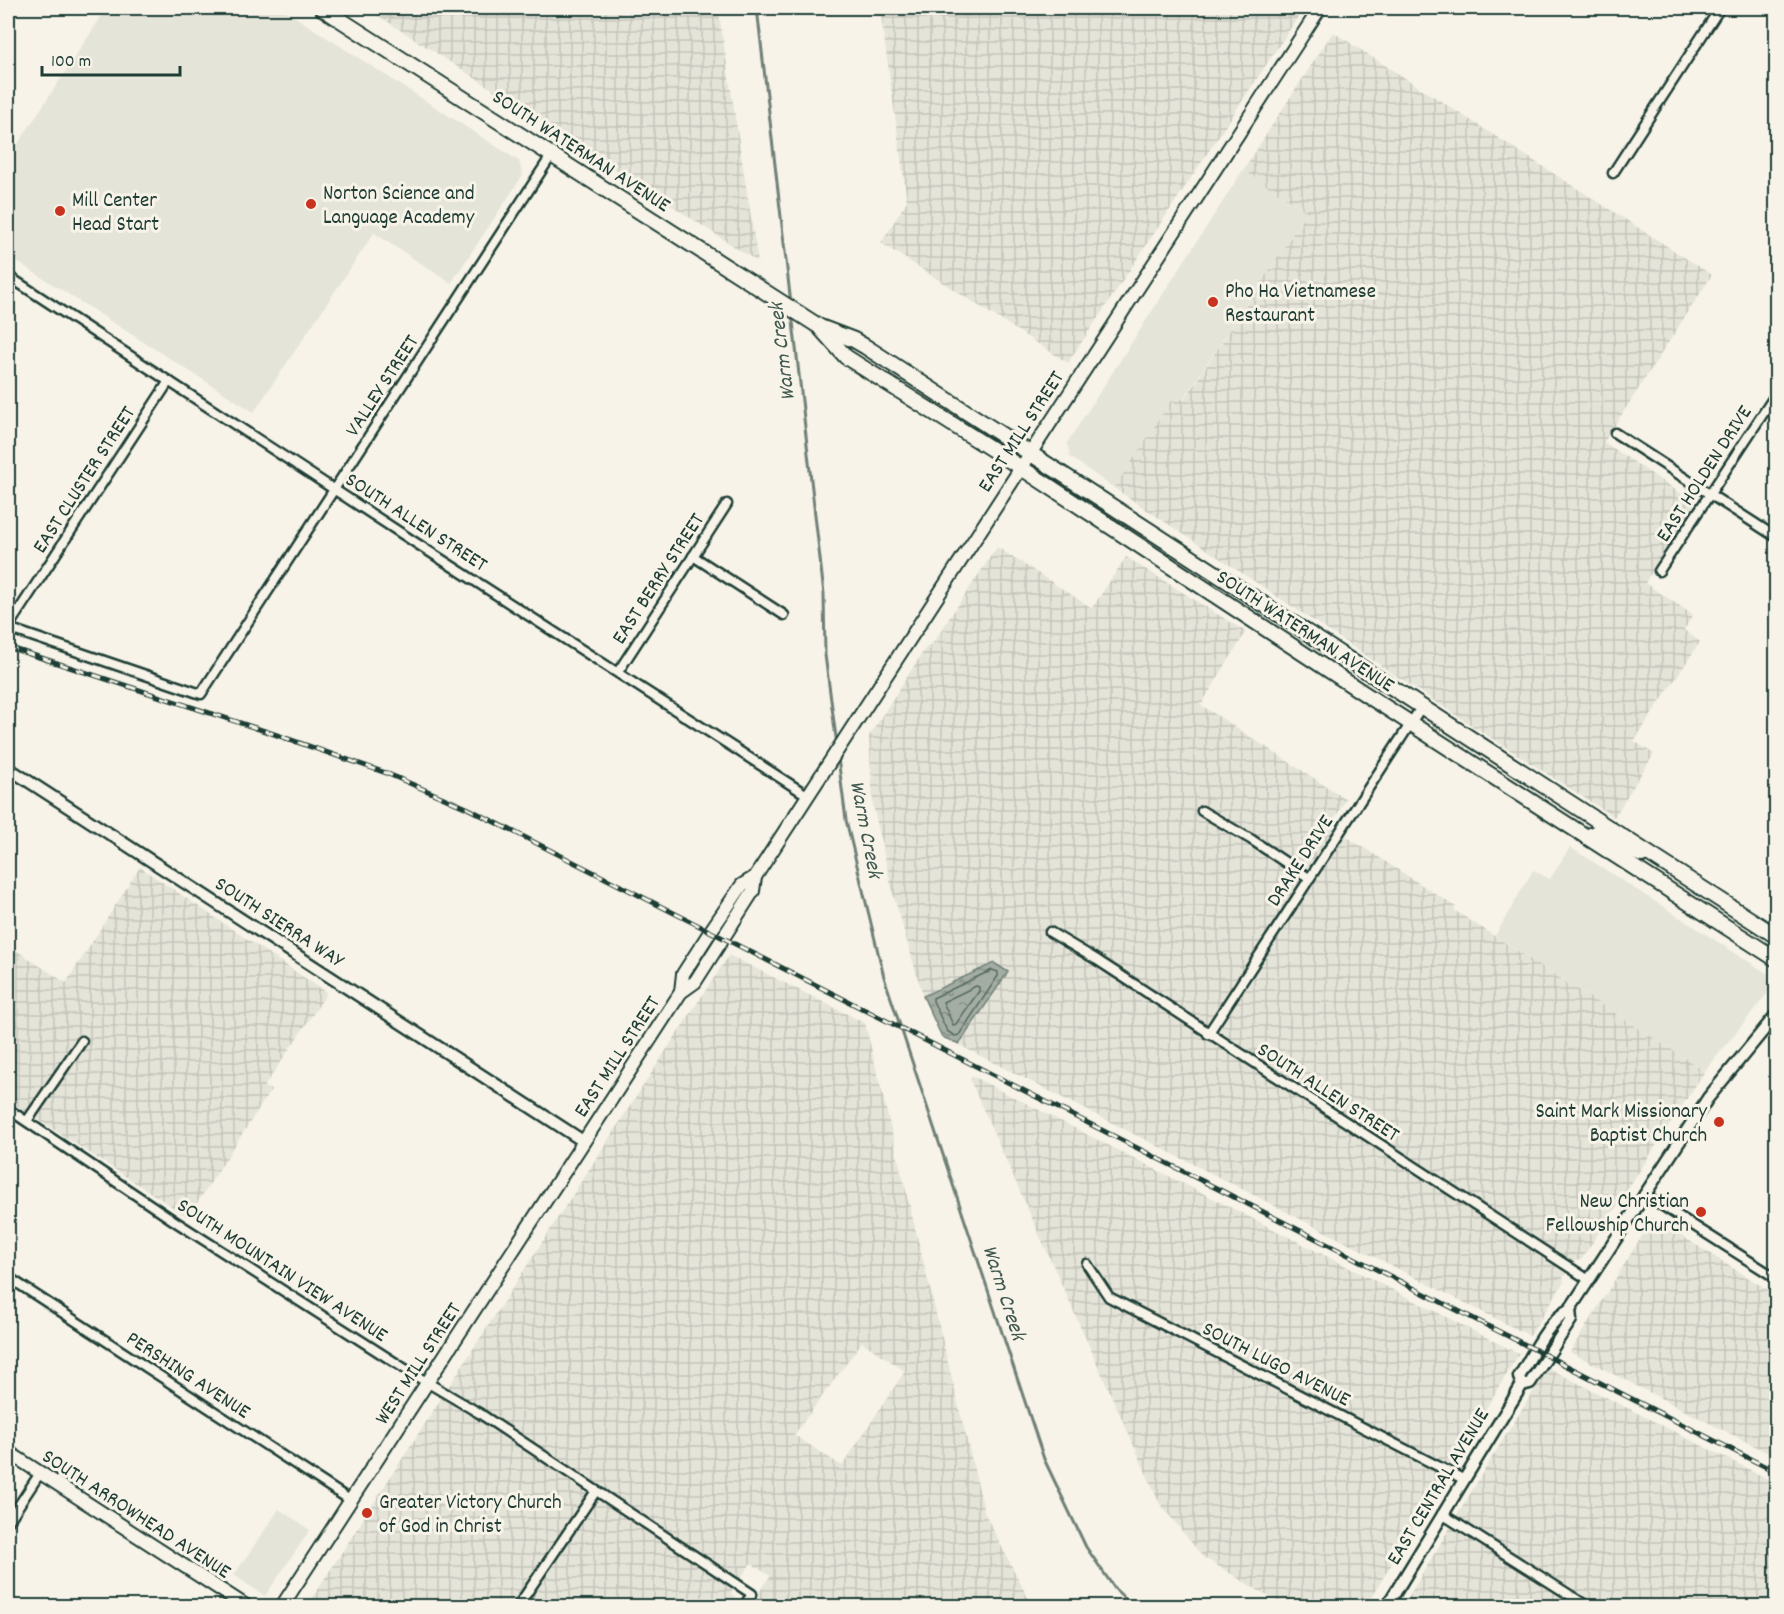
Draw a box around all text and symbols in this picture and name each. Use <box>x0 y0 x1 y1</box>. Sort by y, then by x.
scale bar <box>42 39 180 77</box>
text: 100 m <box>51 50 91 75</box>
street label: SOUTH WATERMAN AVENUE <box>485 84 676 222</box>
place label: Norton Science and Language Academy <box>323 180 475 234</box>
place label: Mill Center Head Start <box>72 187 159 241</box>
marker: Norton Science and Language Academy <box>304 197 318 211</box>
marker: Mill Center Head Start <box>53 204 67 218</box>
place label: Pho Ha Vietnamese Restaurant <box>1225 278 1376 332</box>
marker: Pho Ha Vietnamese Restaurant <box>1206 295 1220 309</box>
water label: Warm Creek <box>762 299 805 402</box>
street label: VALLEY STREET <box>339 329 428 444</box>
street label: EAST MILL STREET <box>972 365 1073 499</box>
street label: EAST HOLDEN DRIVE <box>1650 400 1761 549</box>
street label: EAST CLUSTER STREET <box>27 401 145 560</box>
street label: SOUTH ALLEN STREET <box>338 466 493 581</box>
street label: EAST BERRY STREET <box>606 508 714 651</box>
street label: SOUTH WATERMAN AVENUE <box>1209 564 1400 702</box>
water label: Warm Creek <box>840 778 890 883</box>
street label: DRAKE DRIVE <box>1261 810 1343 913</box>
street label: SOUTH SIERRA WAY <box>208 870 350 977</box>
street label: EAST MILL STREET <box>568 990 669 1124</box>
street label: SOUTH ALLEN STREET <box>1250 1036 1405 1151</box>
place label: Saint Mark Missionary Baptist Church <box>1536 1098 1707 1152</box>
marker: Saint Mark Missionary Baptist Church <box>1712 1115 1726 1129</box>
place label: New Christian Fellowship Church <box>1546 1188 1689 1242</box>
street label: SOUTH MOUNTAIN VIEW AVENUE <box>170 1192 393 1351</box>
marker: New Christian Fellowship Church <box>1694 1205 1708 1219</box>
water label: Warm Creek <box>973 1241 1033 1347</box>
street label: WEST MILL STREET <box>369 1297 471 1432</box>
street label: SOUTH LUGO AVENUE <box>1196 1315 1355 1416</box>
street label: PERSHING AVENUE <box>119 1325 256 1428</box>
street label: EAST CENTRAL AVENUE <box>1381 1403 1499 1572</box>
street label: SOUTH ARROWHEAD AVENUE <box>35 1443 236 1588</box>
place label: Greater Victory Church of God in Christ <box>379 1489 562 1543</box>
marker: Greater Victory Church of God in Christ <box>360 1506 374 1520</box>

